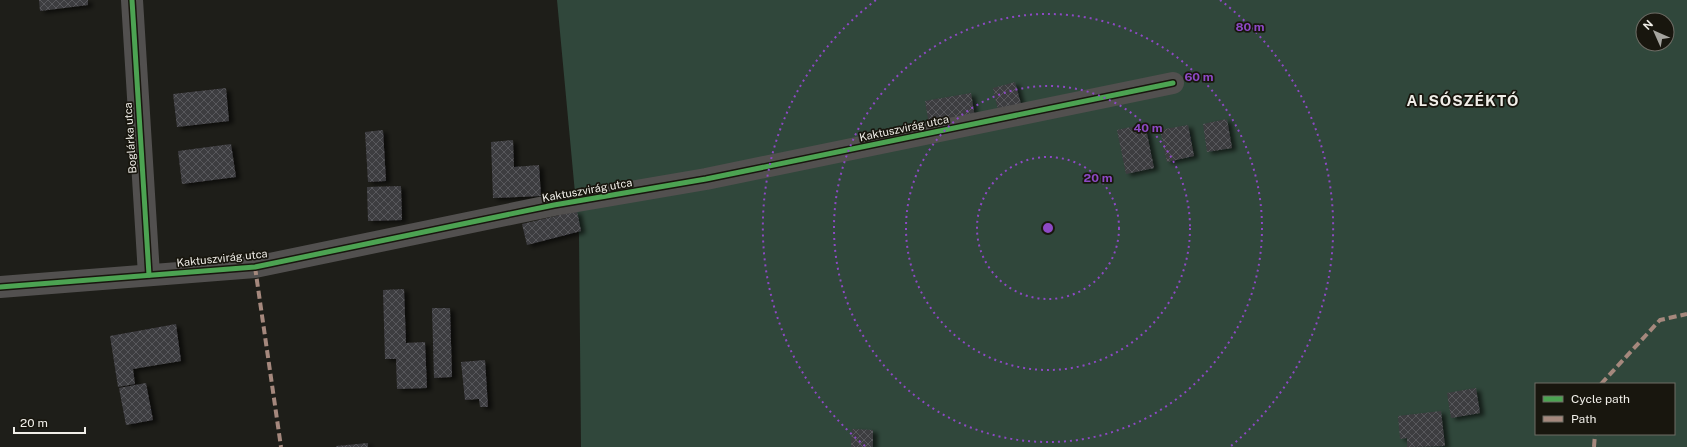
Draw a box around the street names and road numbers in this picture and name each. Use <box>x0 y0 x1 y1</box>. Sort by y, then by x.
street label: Boglárka utca <box>122 102 138 174</box>
street label: Kaktuszvirág utca <box>858 113 950 143</box>
street label: Kaktuszvirág utca <box>541 176 633 204</box>
street label: Kaktuszvirág utca <box>176 247 268 269</box>

